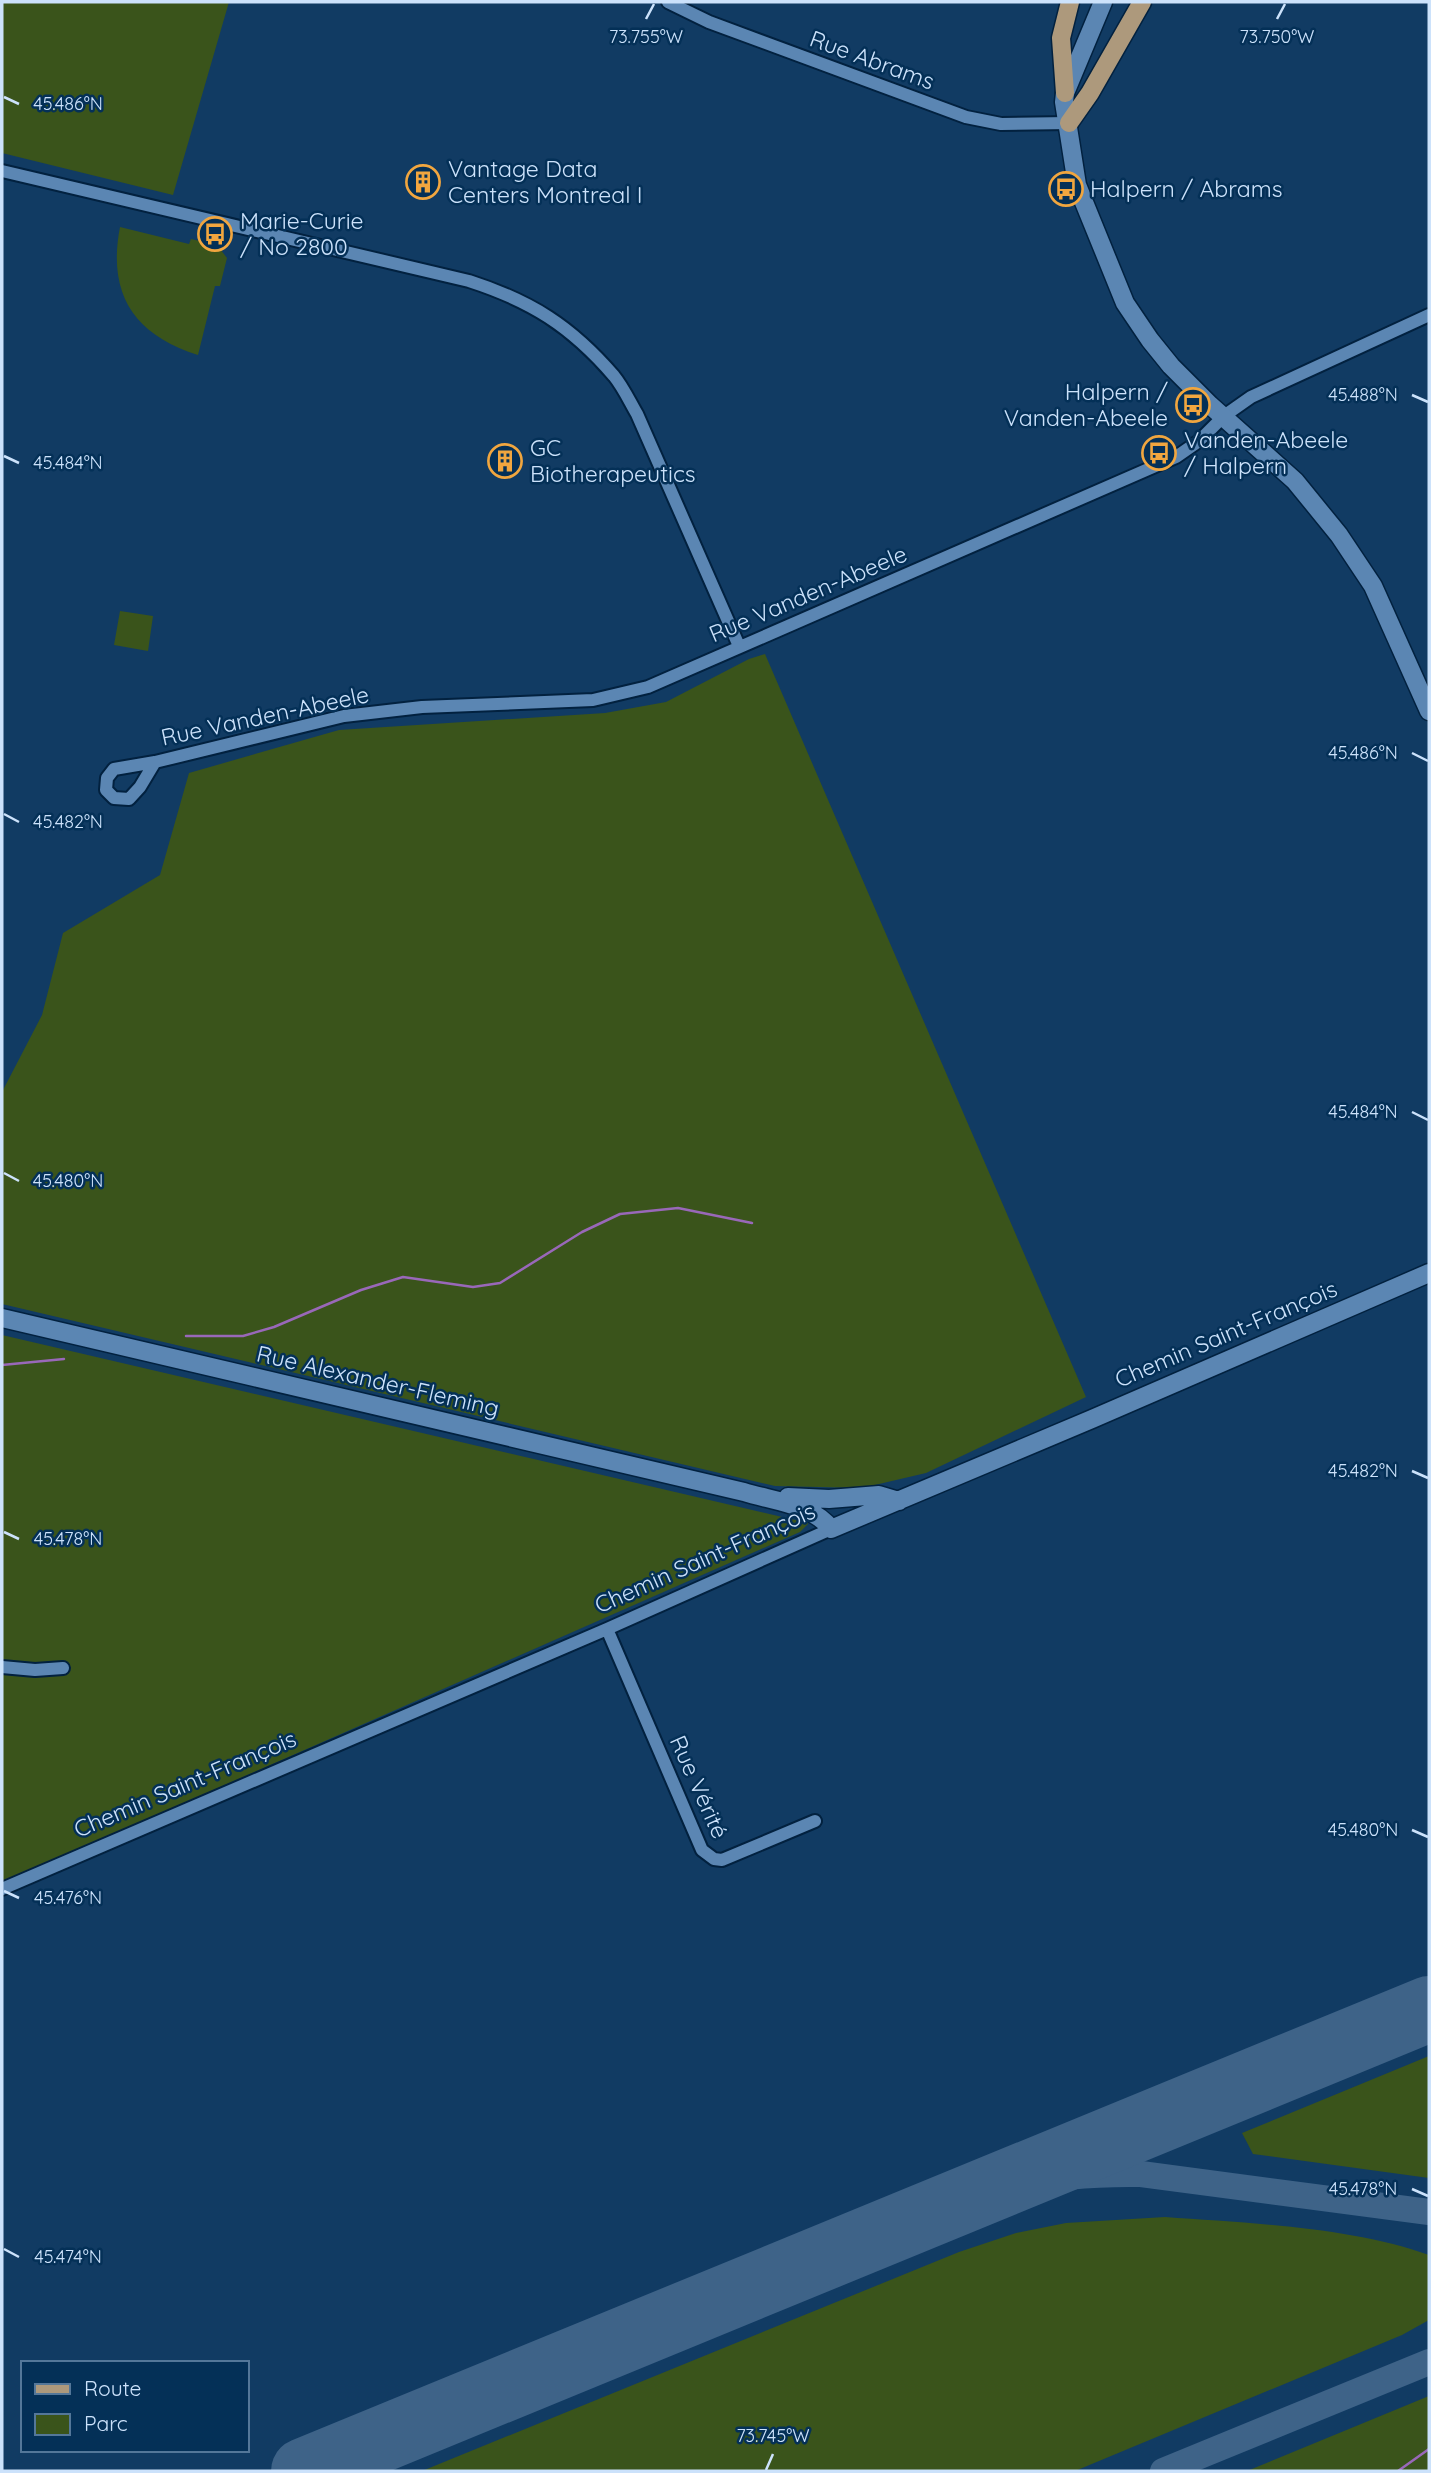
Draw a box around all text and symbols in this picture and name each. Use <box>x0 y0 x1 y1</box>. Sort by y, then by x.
street label: Rue Abrams <box>806 24 939 95</box>
text: 73.755°W <box>609 25 683 48</box>
text: 73.750°W <box>1239 25 1315 48</box>
text: 45.486°N <box>33 92 103 115</box>
place label: Vantage Data Centers Montreal I <box>448 154 643 209</box>
building icon: Vantage Data Centers Montreal I <box>404 163 442 201</box>
bus stop icon: Halpern / Abrams <box>1047 170 1085 208</box>
place label: Halpern / Abrams <box>1090 174 1283 203</box>
place label: Marie-Curie / No 2800 <box>240 206 364 261</box>
bus stop icon: Marie-Curie / No 2800 <box>196 215 234 253</box>
place label: Halpern / Vanden-Abeele <box>1004 377 1168 432</box>
text: 45.488°N <box>1328 383 1398 406</box>
bus stop icon: Halpern / Vanden-Abeele <box>1174 386 1212 424</box>
place label: Vanden-Abeele / Halpern <box>1184 425 1348 480</box>
place label: GC Biotherapeutics <box>530 433 696 488</box>
bus stop icon: Vanden-Abeele / Halpern <box>1140 434 1178 472</box>
building icon: GC Biotherapeutics <box>486 442 524 480</box>
text: 45.484°N <box>33 451 103 474</box>
street label: Rue Vanden-Abeele <box>705 539 911 648</box>
street label: Rue Vanden-Abeele <box>158 679 372 752</box>
text: 45.486°N <box>1328 741 1398 764</box>
text: 45.482°N <box>33 810 103 833</box>
text: 45.484°N <box>1328 1100 1398 1123</box>
text: 45.480°N <box>33 1169 103 1192</box>
street label: Chemin Saint-François <box>1110 1274 1341 1393</box>
street label: Rue Alexander-Fleming <box>254 1338 502 1423</box>
text: 45.482°N <box>1328 1459 1398 1482</box>
street label: Chemin Saint-François <box>590 1496 820 1619</box>
text: 45.478°N <box>34 1527 102 1550</box>
street label: Chemin Saint-François <box>69 1724 300 1843</box>
street label: Rue Vérité <box>664 1731 735 1843</box>
text: 45.480°N <box>1328 1818 1398 1841</box>
text: 45.476°N <box>34 1886 102 1909</box>
text: 45.478°N <box>1329 2177 1397 2200</box>
text: 45.474°N <box>34 2245 102 2268</box>
legend <box>21 2361 248 2452</box>
text: Route <box>84 2375 141 2401</box>
text: Parc <box>84 2410 128 2436</box>
text: 73.745°W <box>736 2424 810 2447</box>

